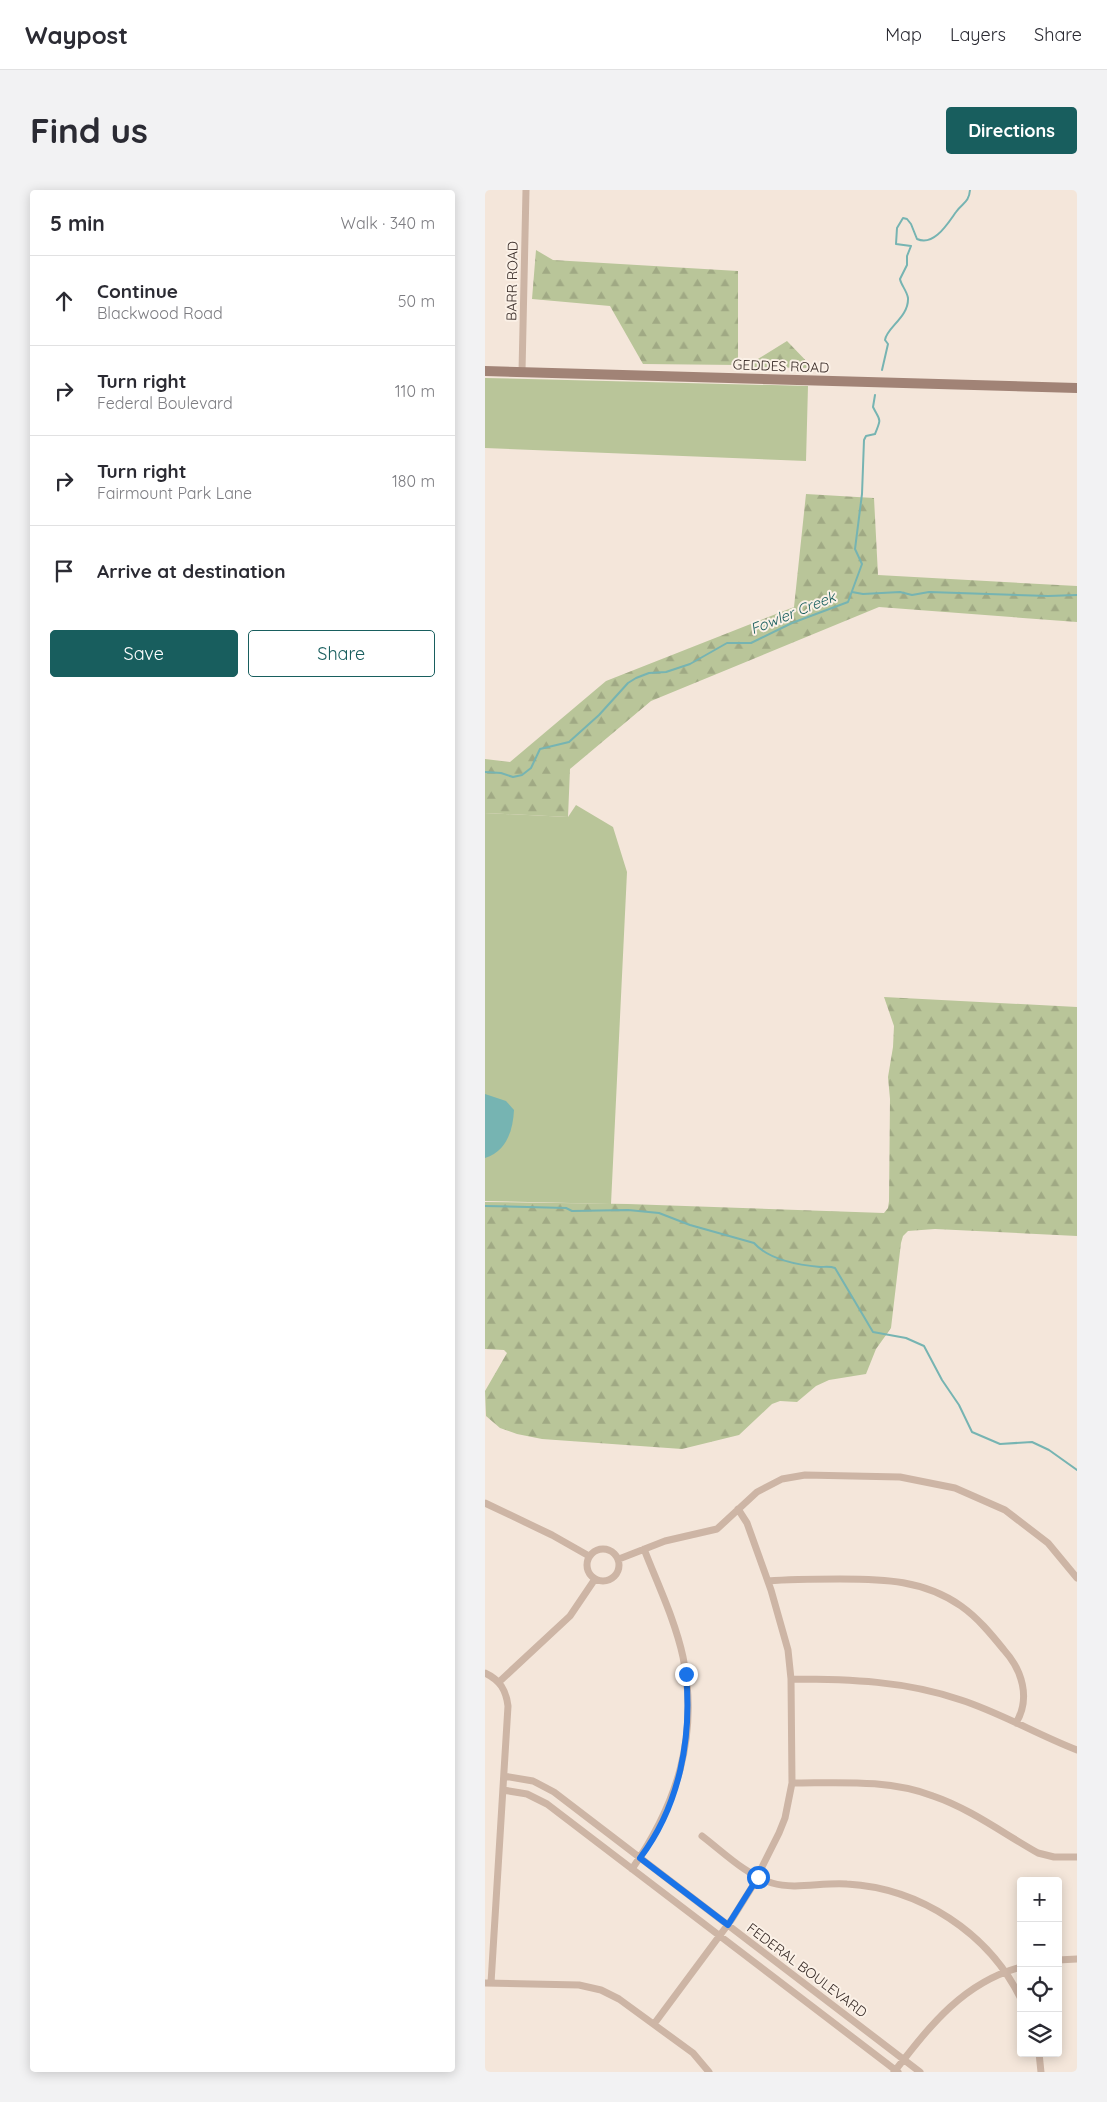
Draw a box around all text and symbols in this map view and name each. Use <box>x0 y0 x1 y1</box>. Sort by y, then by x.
text: Waypost <box>25 20 128 50</box>
text: Map <box>885 23 922 46</box>
text: Layers <box>950 23 1006 46</box>
text: Share <box>1034 23 1082 46</box>
button: Directions <box>946 107 1077 154</box>
text: Find us <box>30 108 148 152</box>
text: 5 min <box>50 210 105 236</box>
text: Walk · 340 m <box>341 213 435 233</box>
street label: BARR ROAD <box>502 241 522 321</box>
text: Continue <box>97 279 178 303</box>
icon: ahead <box>50 287 78 315</box>
text: 50 m <box>398 291 435 311</box>
text: Blackwood Road <box>97 303 223 323</box>
street label: GEDDES ROAD <box>732 355 830 377</box>
text: Turn right <box>97 369 186 393</box>
icon: right <box>50 377 78 405</box>
text: 110 m <box>395 381 435 401</box>
text: Federal Boulevard <box>97 393 233 413</box>
text: Turn right <box>97 459 186 483</box>
icon: right <box>50 467 78 495</box>
text: 180 m <box>392 471 435 491</box>
text: Fairmount Park Lane <box>97 483 252 503</box>
icon: arrive <box>50 557 78 585</box>
text: Arrive at destination <box>97 559 286 583</box>
water label: Fowler Creek <box>747 586 840 638</box>
button: Save <box>50 630 238 677</box>
button: Share <box>248 630 435 677</box>
route end <box>675 1663 698 1686</box>
route start <box>747 1866 770 1889</box>
map controls <box>1017 1877 1062 2057</box>
button: + <box>1017 1877 1062 1922</box>
street label: FEDERAL BOULEVARD <box>743 1919 871 2021</box>
button: − <box>1017 1922 1062 1967</box>
button: locate <box>1017 1967 1062 2012</box>
button: layers <box>1017 2012 1062 2057</box>

